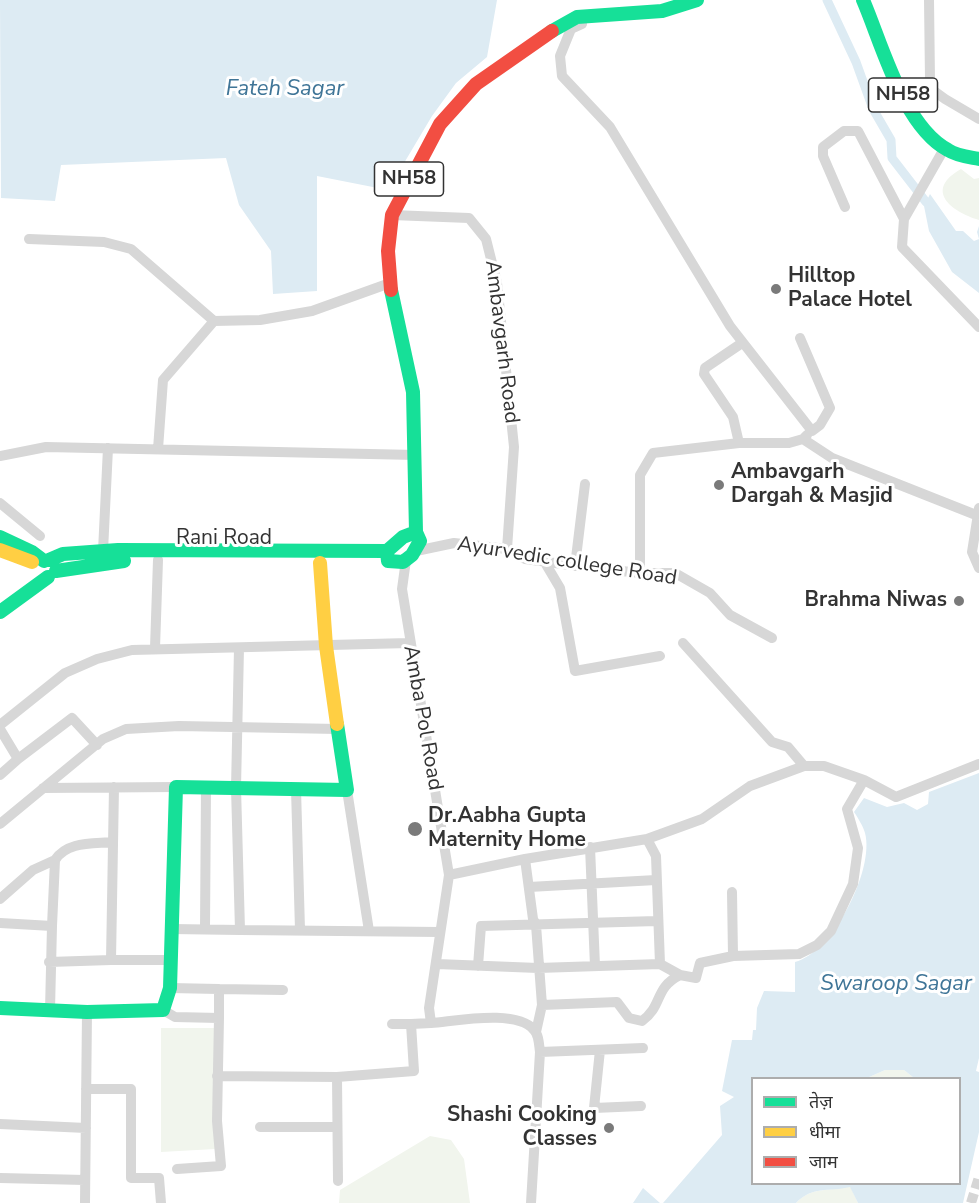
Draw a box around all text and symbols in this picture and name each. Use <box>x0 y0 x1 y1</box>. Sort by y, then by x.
water label: Fateh Sagar <box>226 77 344 103</box>
road number: NH58 <box>868 78 938 112</box>
road number: NH58 <box>374 162 444 196</box>
street label: Ambavgarh Road <box>478 259 524 425</box>
place label: Hilltop Palace Hotel <box>788 264 912 314</box>
marker: Hilltop Palace Hotel <box>769 282 783 296</box>
place label: Ambavgarh Dargah & Masjid <box>731 460 893 510</box>
marker: Ambavgarh Dargah & Masjid <box>712 478 726 492</box>
street label: Rani Road <box>176 526 272 552</box>
street label: Ayurvedic college Road <box>455 532 679 592</box>
place label: Brahma Niwas <box>805 588 947 614</box>
marker: Brahma Niwas <box>952 594 966 608</box>
street label: Amba Pol Road <box>397 643 447 793</box>
place label: Dr.Aabha Gupta Maternity Home <box>428 804 586 854</box>
marker: Dr.Aabha Gupta Maternity Home <box>406 820 424 838</box>
water label: Swaroop Sagar <box>820 972 972 998</box>
legend <box>751 1077 961 1185</box>
text: तेज़ <box>809 1090 833 1114</box>
place label: Shashi Cooking Classes <box>447 1103 597 1153</box>
text: धीमा <box>809 1120 840 1144</box>
marker: Shashi Cooking Classes <box>602 1121 616 1135</box>
text: जाम <box>809 1150 838 1174</box>

